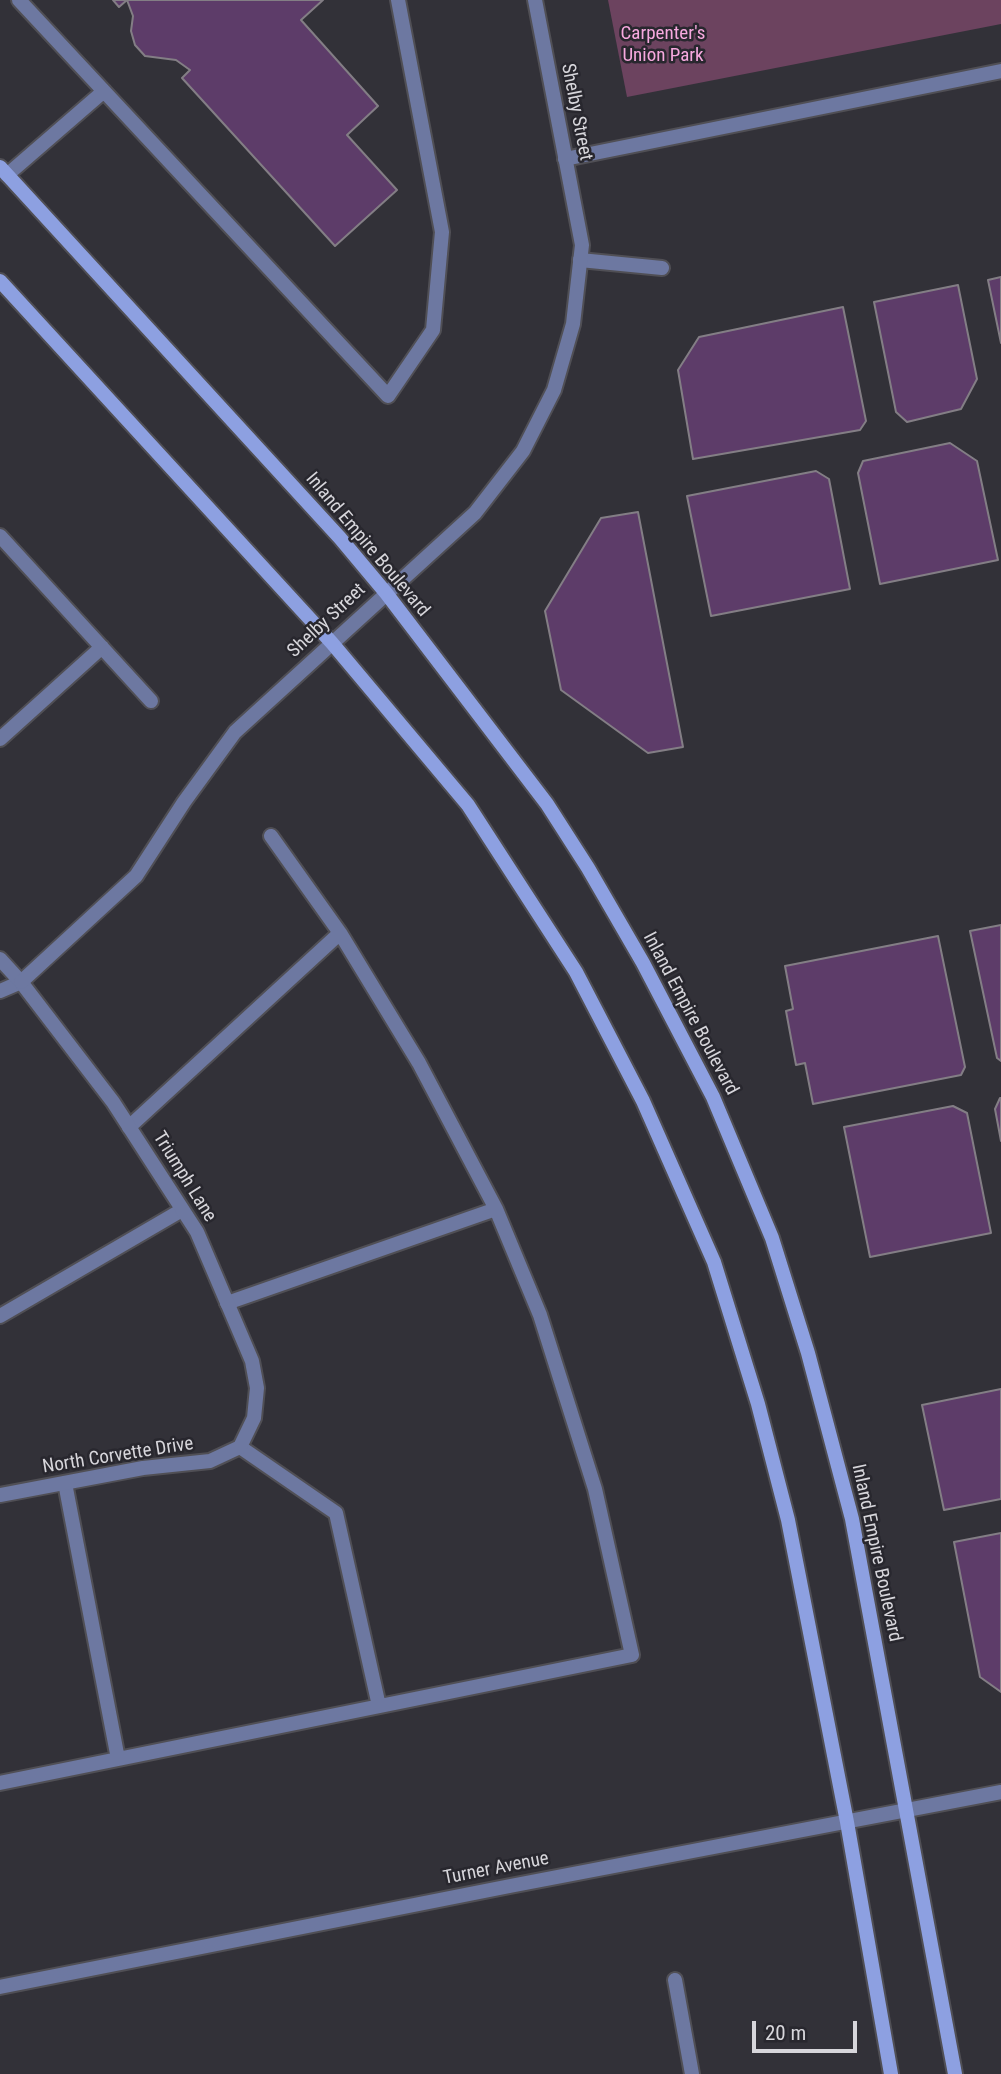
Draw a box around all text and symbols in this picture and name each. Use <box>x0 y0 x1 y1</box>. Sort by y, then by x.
park label: Carpenter's Union Park <box>621 23 705 67</box>
street label: Shelby Street <box>555 62 597 162</box>
street label: Inland Empire Boulevard <box>300 468 434 622</box>
street label: Shelby Street <box>283 579 371 663</box>
street label: Inland Empire Boulevard <box>637 929 743 1099</box>
street label: Triumph Lane <box>147 1128 221 1226</box>
street label: North Corvette Drive <box>41 1433 195 1479</box>
street label: Inland Empire Boulevard <box>846 1462 906 1644</box>
street label: Turner Avenue <box>441 1848 551 1890</box>
scale bar <box>756 2008 861 2052</box>
text: 20 m <box>765 2021 806 2045</box>

